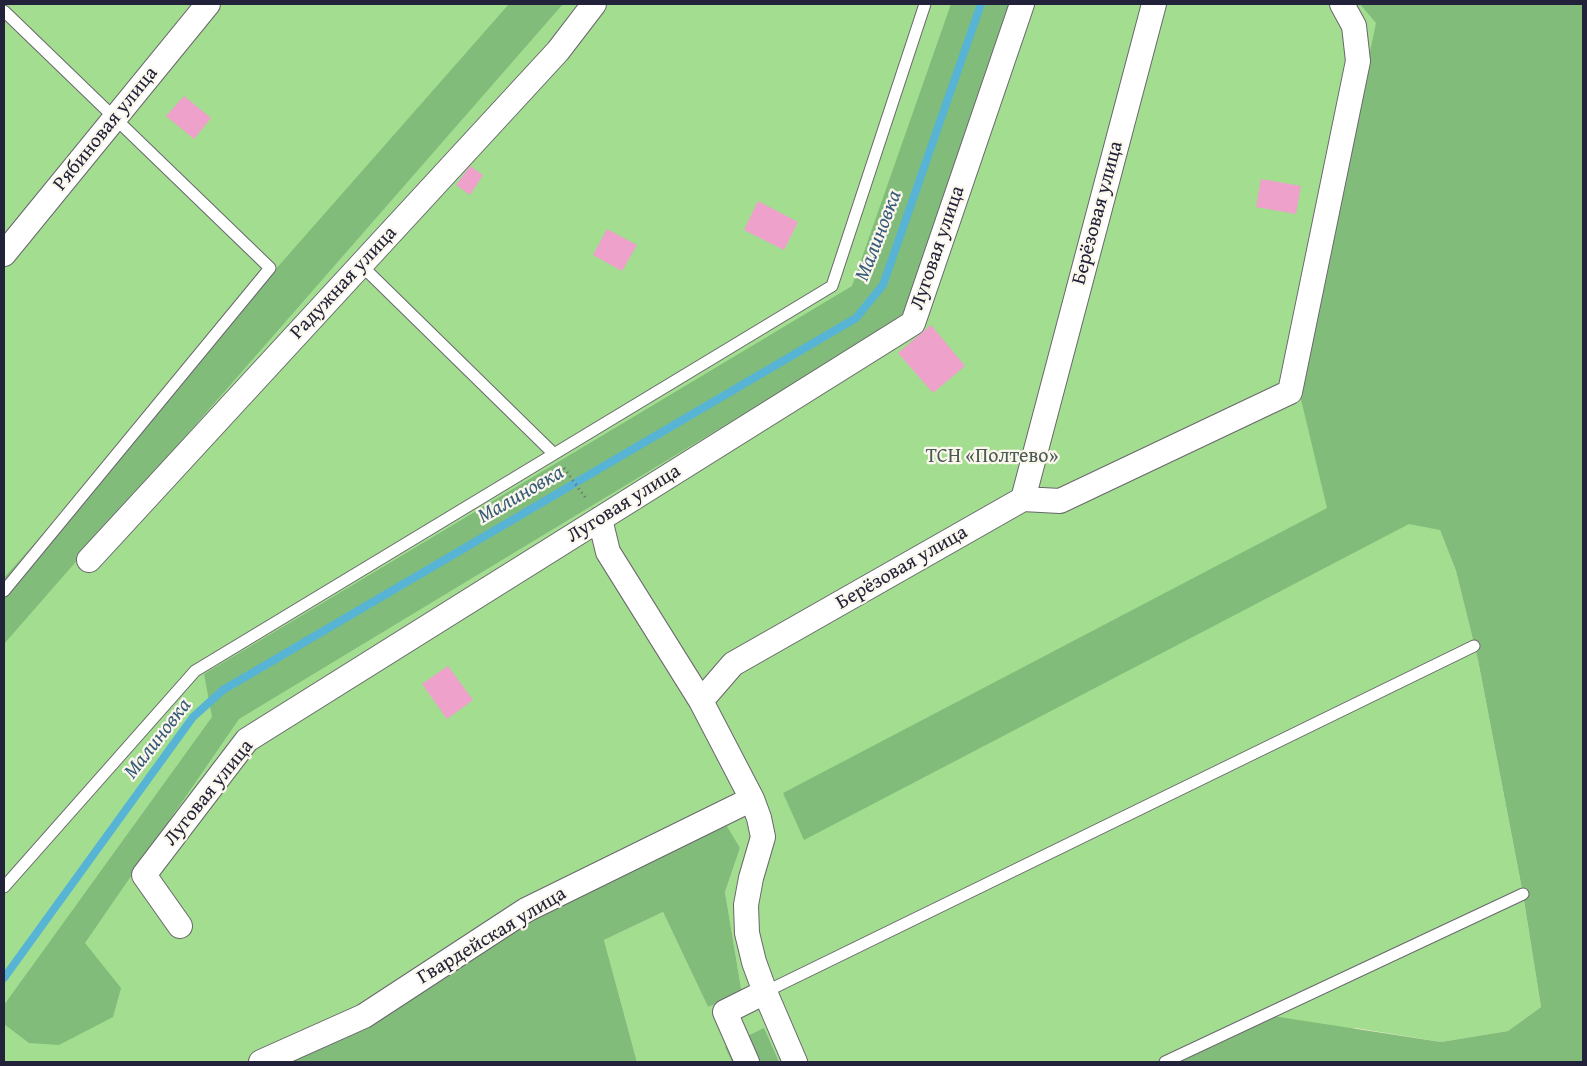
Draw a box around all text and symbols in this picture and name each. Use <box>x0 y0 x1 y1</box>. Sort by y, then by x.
street label: Рябиновая улица <box>49 62 163 196</box>
street label: Берёзовая улица <box>1067 139 1129 287</box>
street label: Луговая улица <box>906 183 970 313</box>
water label: Малиновка <box>850 187 908 285</box>
street label: Радужная улица <box>286 222 402 344</box>
park label: ТСН «Полтево» <box>926 445 1058 469</box>
water label: Малиновка <box>474 460 568 530</box>
street label: Луговая улица <box>563 460 685 548</box>
street label: Берёзовая улица <box>832 521 972 615</box>
water label: Малиновка <box>119 694 197 784</box>
street label: Луговая улица <box>159 735 259 851</box>
street label: Гвардейская улица <box>413 882 571 990</box>

